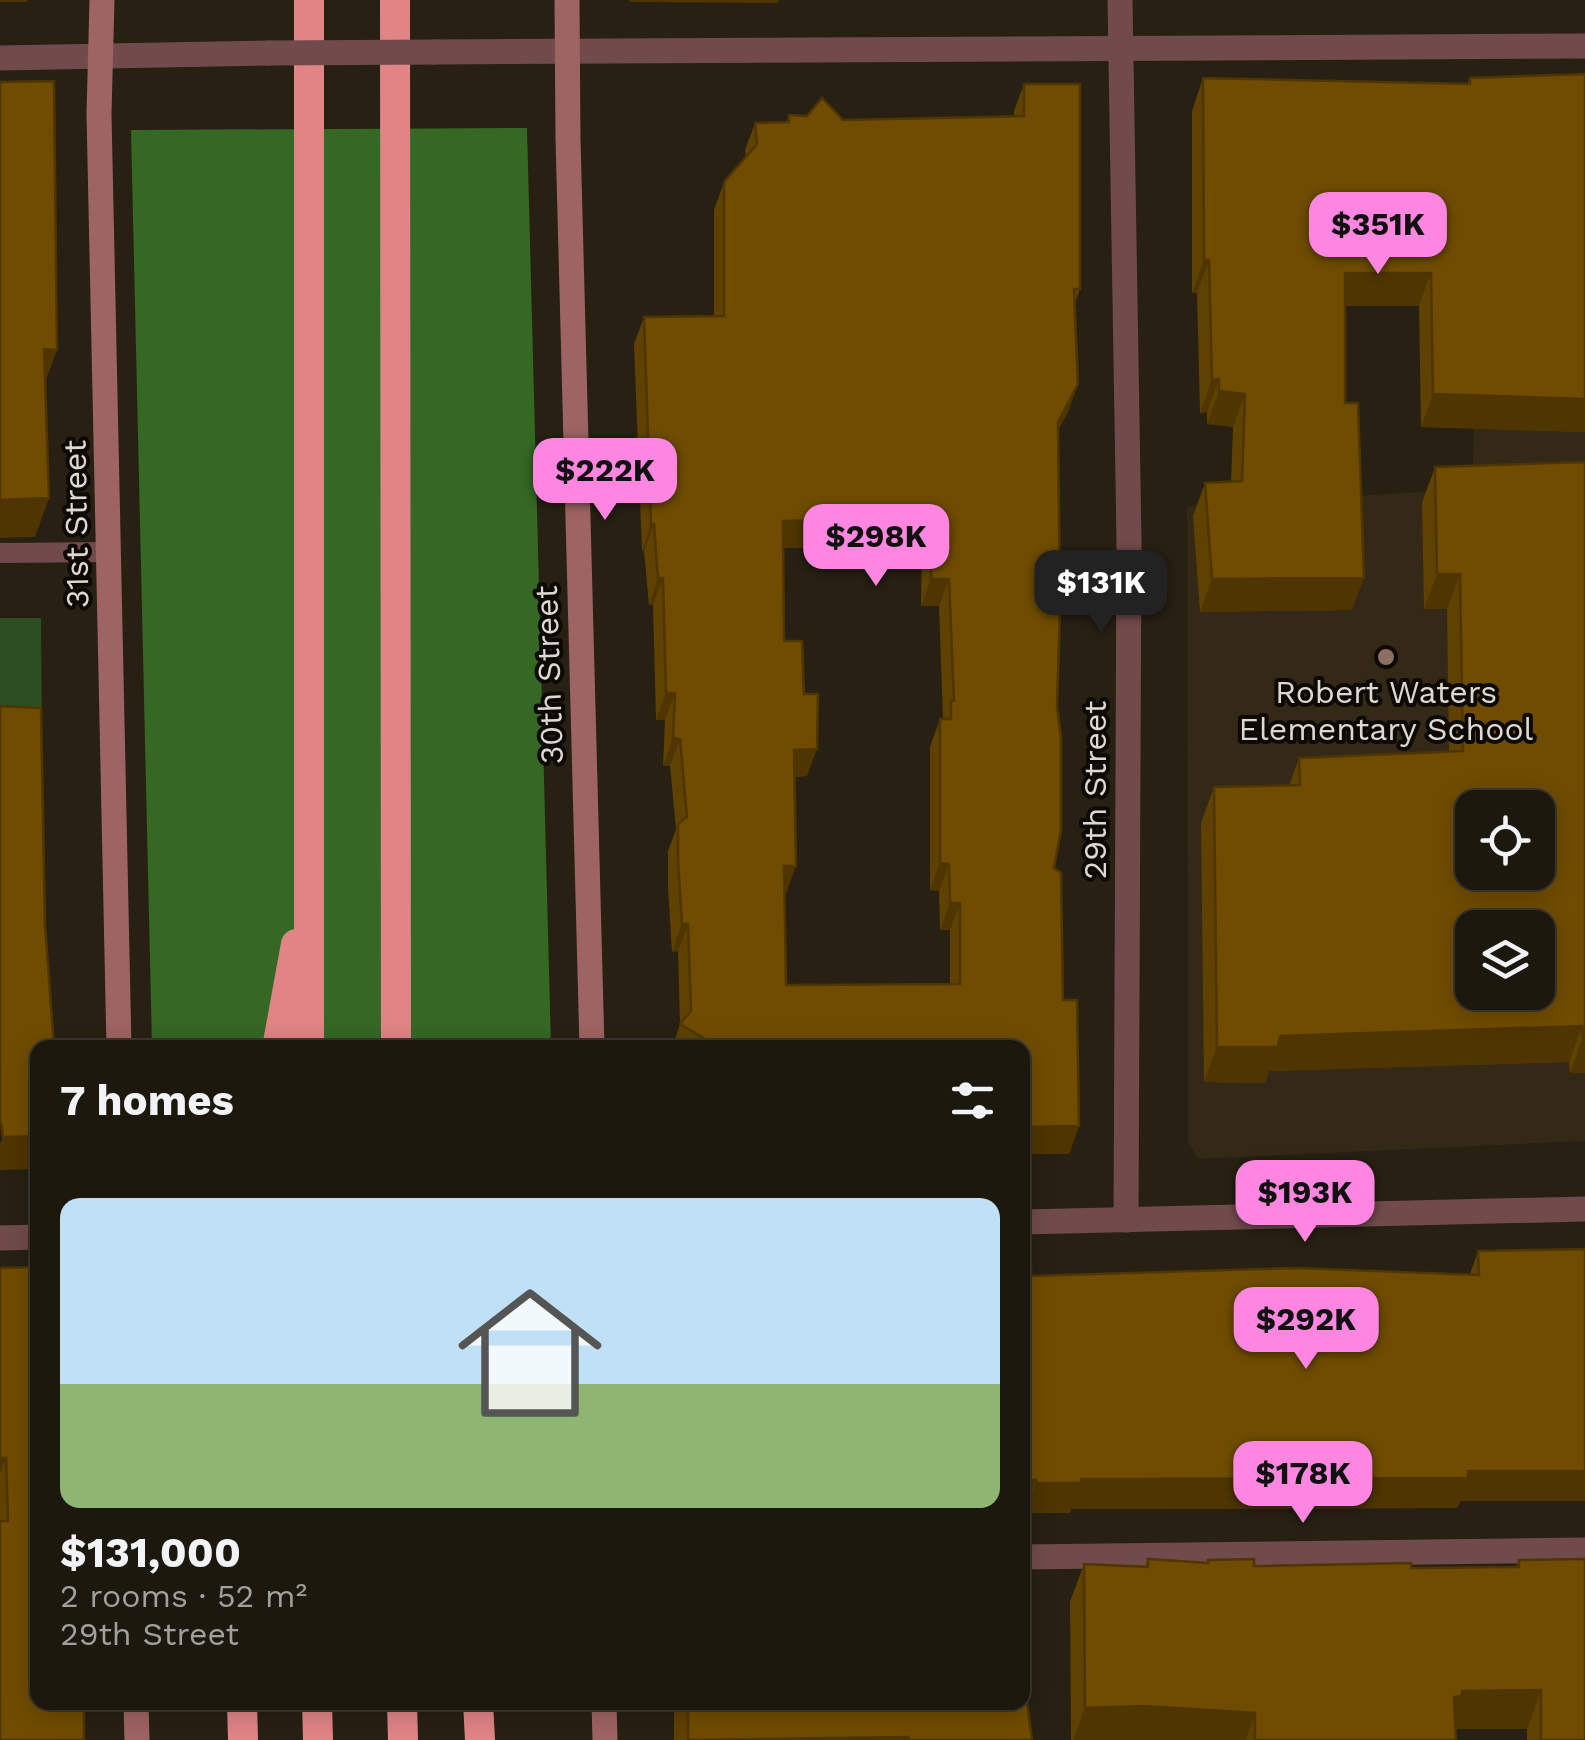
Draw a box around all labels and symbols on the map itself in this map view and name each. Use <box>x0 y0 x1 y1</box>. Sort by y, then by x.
pin: $351K <box>1308 192 1448 277</box>
pin: $222K <box>535 438 675 523</box>
street label: 31st Street <box>56 439 96 609</box>
pin: $298K <box>806 504 946 589</box>
pin: $131K <box>1031 550 1171 635</box>
street label: 30th Street <box>527 585 571 765</box>
marker: Robert Waters Elementary School <box>1375 646 1397 668</box>
place label: Robert Waters Elementary School <box>1239 673 1534 748</box>
street label: 29th Street <box>1076 701 1114 879</box>
pin: $193K <box>1235 1160 1375 1245</box>
pin: $292K <box>1236 1287 1376 1372</box>
pin: $178K <box>1233 1441 1373 1526</box>

